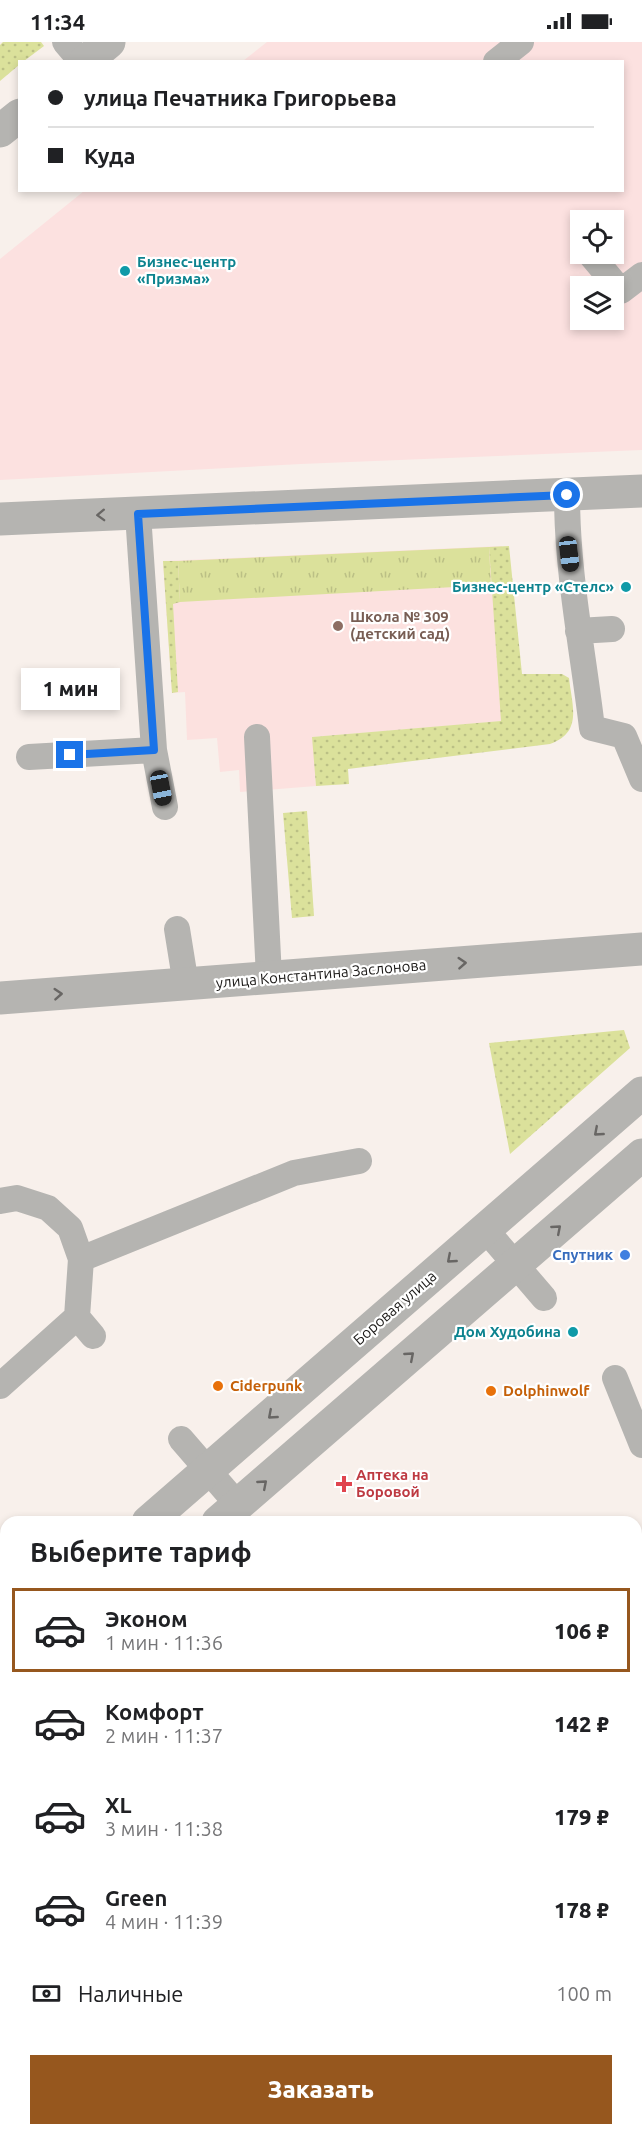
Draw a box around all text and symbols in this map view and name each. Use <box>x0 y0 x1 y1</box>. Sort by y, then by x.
text: 11:34 <box>30 9 85 34</box>
text: улица Печатника Григорьева <box>84 85 397 110</box>
text: Куда <box>84 143 135 168</box>
map controls <box>570 210 624 330</box>
button: locate <box>570 210 624 264</box>
place label: Бизнес-центр «Призма» <box>137 253 236 287</box>
marker: Бизнес-центр «Призма» <box>118 264 132 278</box>
button: layers <box>570 276 624 330</box>
route start <box>553 481 580 508</box>
one-way arrow <box>97 509 106 522</box>
car <box>558 535 580 573</box>
place label: Бизнес-центр «Стелс» <box>452 578 615 595</box>
marker: Бизнес-центр «Стелс» <box>619 580 633 594</box>
place label: Школа № 309 (детский сад) <box>350 608 450 642</box>
marker: Школа № 309 (детский сад) <box>331 619 345 633</box>
callout: 1 мин <box>20 668 119 710</box>
text: 1 мин <box>43 677 98 700</box>
route end <box>56 741 83 768</box>
car <box>149 769 173 807</box>
street label: улица Константина Заслонова <box>215 956 427 991</box>
one-way arrow <box>458 956 467 969</box>
one-way arrow <box>54 988 63 1001</box>
one-way arrow <box>594 1124 605 1135</box>
one-way arrow <box>550 1225 561 1236</box>
place label: Спутник <box>552 1246 613 1263</box>
marker: Спутник <box>618 1248 632 1262</box>
one-way arrow <box>447 1252 458 1263</box>
street label: Боровая улица <box>350 1267 440 1348</box>
place label: Дом Худобина <box>454 1323 561 1340</box>
marker: Дом Худобина <box>566 1325 580 1339</box>
one-way arrow <box>403 1353 414 1364</box>
place label: Ciderpunk <box>230 1377 303 1394</box>
marker: Ciderpunk <box>211 1379 225 1393</box>
place label: Dolphinwolf <box>503 1382 590 1399</box>
marker: Dolphinwolf <box>484 1384 498 1398</box>
one-way arrow <box>268 1408 279 1419</box>
place label: Аптека на Боровой <box>356 1466 429 1500</box>
marker: Аптека на Боровой <box>337 1477 351 1491</box>
one-way arrow <box>256 1480 267 1491</box>
text: Выберите тариф <box>30 1537 252 1567</box>
icon: car <box>33 1603 87 1657</box>
text: Эконом <box>105 1606 187 1631</box>
text: 106 ₽ <box>554 1618 609 1643</box>
text: 1 мин · 11:36 <box>105 1631 223 1654</box>
icon: car <box>33 1696 87 1750</box>
text: Комфорт <box>105 1699 204 1724</box>
text: 142 ₽ <box>554 1711 609 1736</box>
text: 2 мин · 11:37 <box>105 1724 223 1747</box>
icon: car <box>33 1789 87 1843</box>
text: XL <box>105 1792 132 1817</box>
text: 179 ₽ <box>554 1804 609 1829</box>
text: 3 мин · 11:38 <box>105 1817 223 1840</box>
icon: car <box>33 1882 87 1936</box>
text: Green <box>105 1885 167 1910</box>
text: 178 ₽ <box>554 1897 609 1922</box>
text: 4 мин · 11:39 <box>105 1910 223 1933</box>
icon: cash <box>30 1977 63 2010</box>
text: Наличные <box>78 1981 183 2006</box>
text: 100 m <box>556 1982 612 2005</box>
button: Заказать <box>30 2055 612 2124</box>

